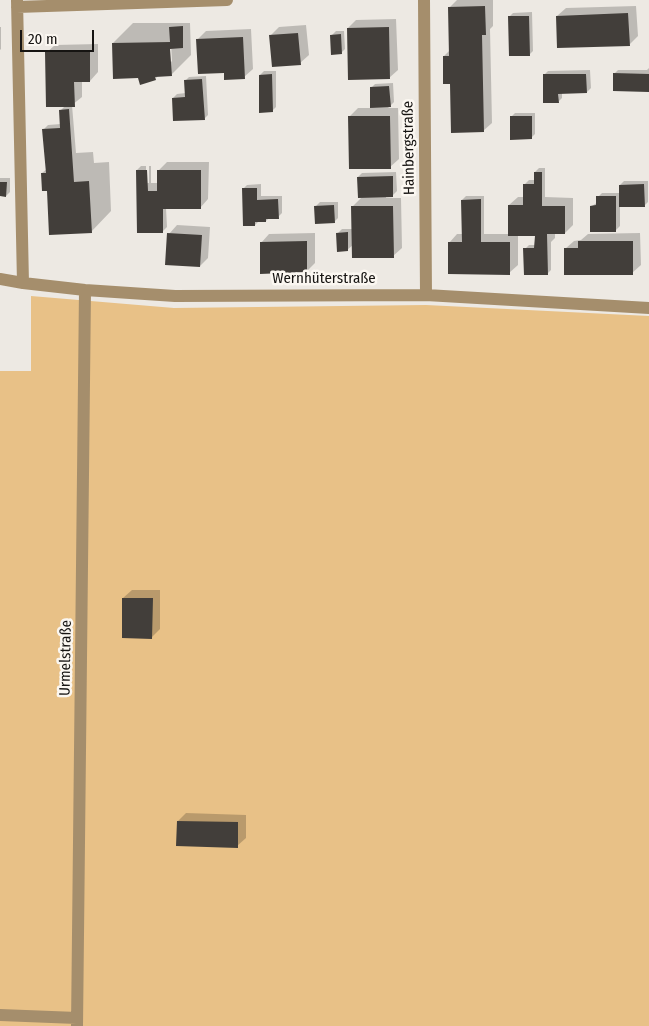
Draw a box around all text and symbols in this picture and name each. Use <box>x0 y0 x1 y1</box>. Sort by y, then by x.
scale bar <box>22 20 96 52</box>
text: 20 m <box>28 30 58 48</box>
street label: Hainbergstraße <box>399 101 419 195</box>
street label: Wernhüterstraße <box>272 270 376 288</box>
street label: Urmelstraße <box>56 620 76 696</box>

